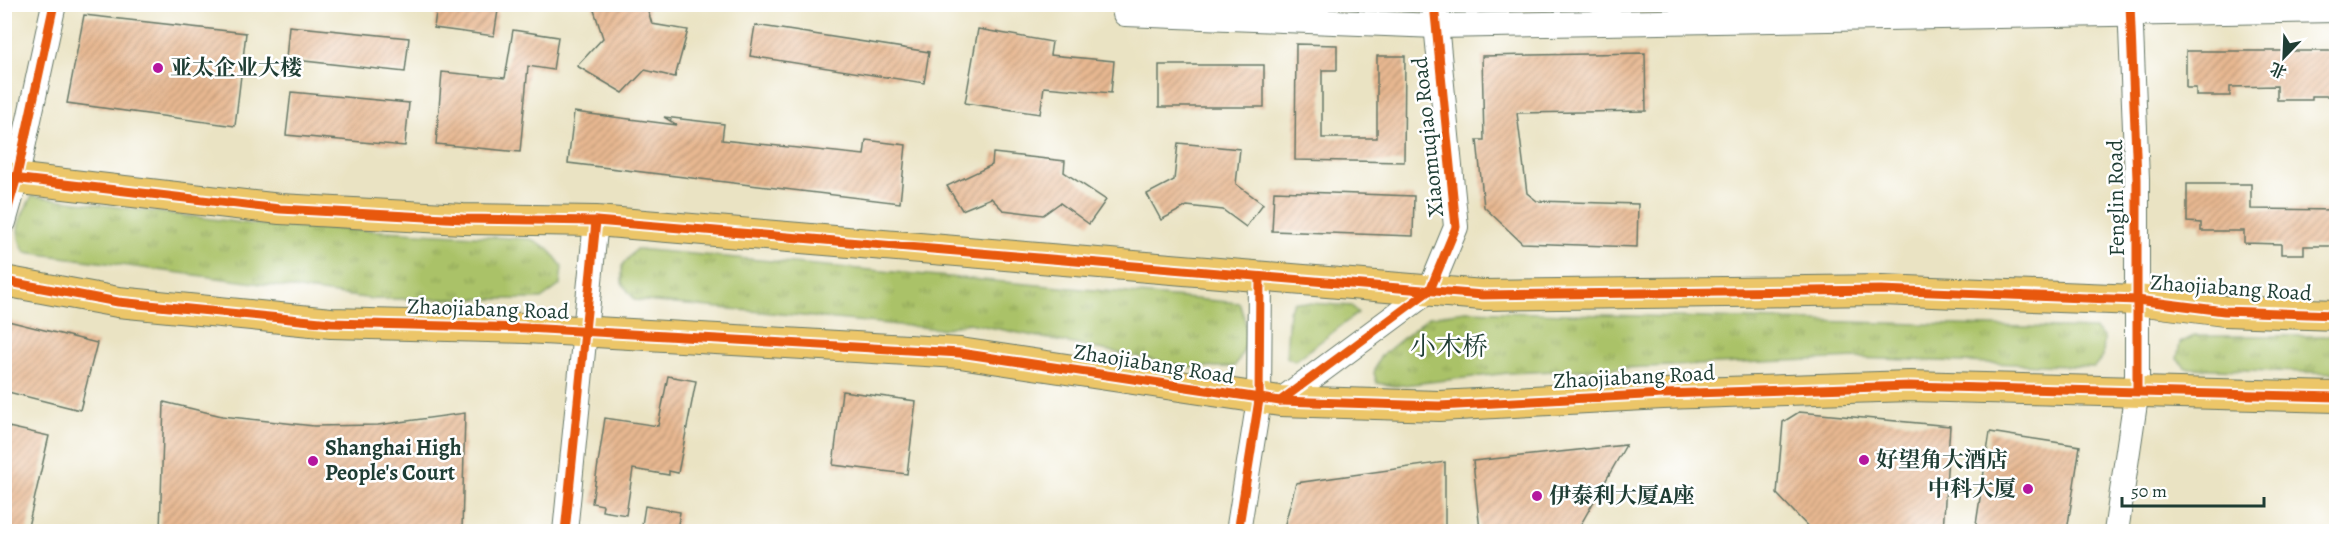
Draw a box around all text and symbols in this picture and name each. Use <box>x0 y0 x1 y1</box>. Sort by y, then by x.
north arrow <box>2254 27 2314 87</box>
place label: 亚太企业大楼 <box>170 53 302 83</box>
street label: Xiaomuqiao Road <box>1405 55 1451 219</box>
text: 北 <box>2267 57 2290 83</box>
marker: 亚太企业大楼 <box>151 61 165 75</box>
street label: Fenglin Road <box>2100 139 2132 257</box>
street label: Zhaojiabang Road <box>2149 267 2313 309</box>
street label: Zhaojiabang Road <box>406 291 570 327</box>
district label: 小木桥 <box>1410 329 1488 364</box>
street label: Zhaojiabang Road <box>1072 337 1237 392</box>
street label: Zhaojiabang Road <box>1552 358 1716 396</box>
place label: Shanghai High People's Court <box>325 433 462 488</box>
place label: 好望角大酒店 <box>1876 445 2008 475</box>
marker: 好望角大酒店 <box>1857 453 1871 467</box>
marker: Shanghai High People's Court <box>306 454 320 468</box>
scale bar <box>2122 470 2264 508</box>
place label: 中科大厦 <box>1928 474 2016 504</box>
text: 50 m <box>2131 479 2167 503</box>
place label: 伊泰利大厦A座 <box>1549 481 1695 511</box>
marker: 中科大厦 <box>2021 482 2035 496</box>
marker: 伊泰利大厦A座 <box>1530 489 1544 503</box>

